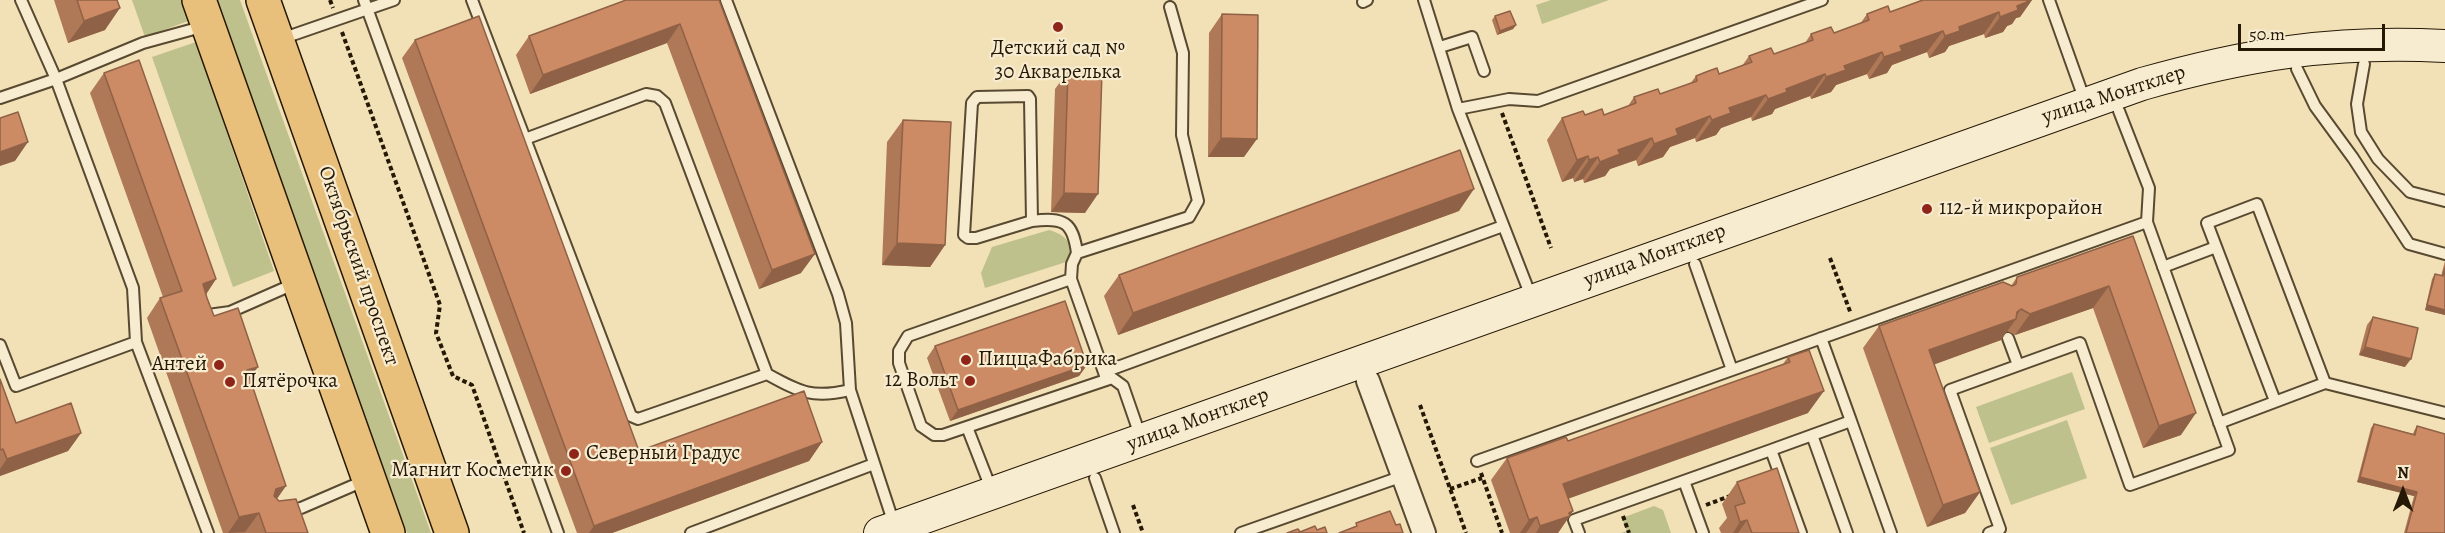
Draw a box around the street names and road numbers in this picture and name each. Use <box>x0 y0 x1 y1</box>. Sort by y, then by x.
street label: улица Монтклер <box>2039 60 2189 130</box>
street label: Октябрьский проспект <box>312 163 404 369</box>
street label: улица Монтклер <box>1581 219 1729 293</box>
street label: улица Монтклер <box>1124 383 1272 457</box>

